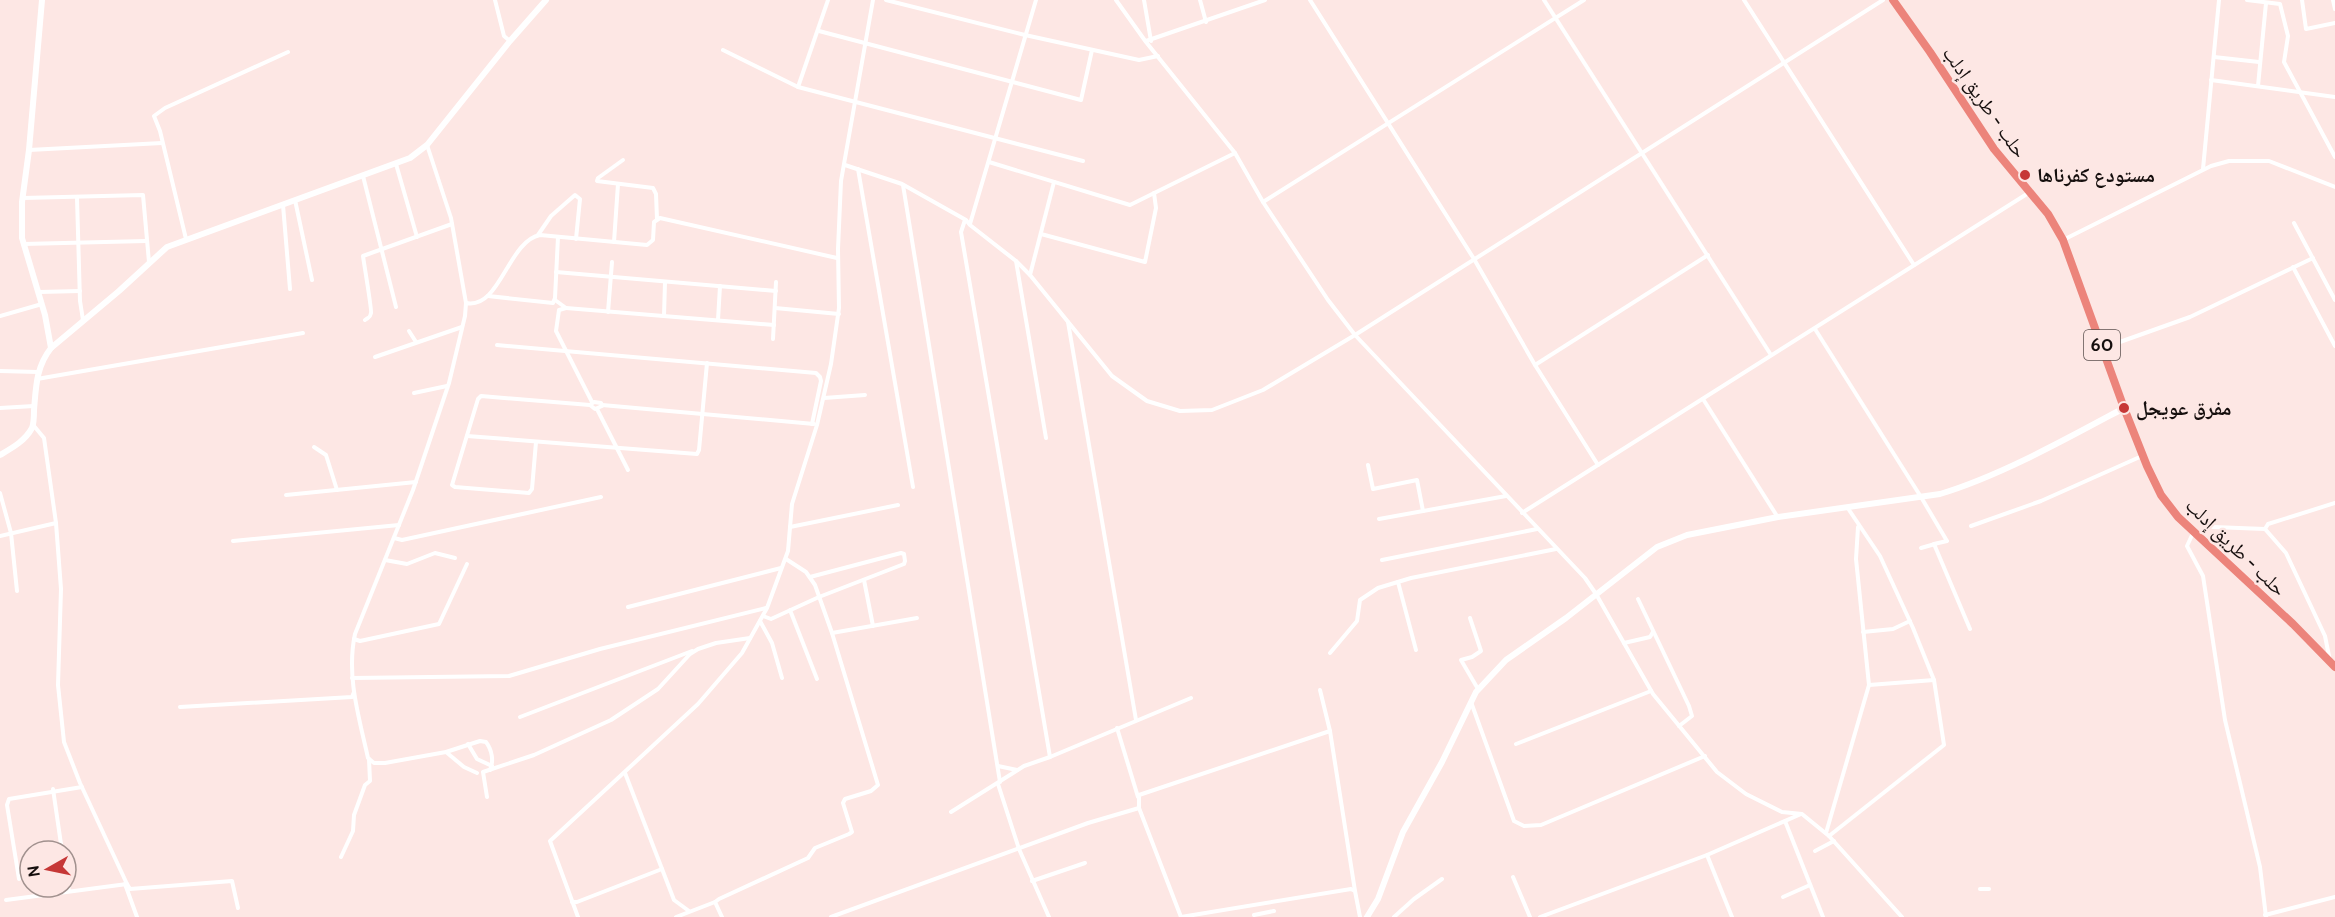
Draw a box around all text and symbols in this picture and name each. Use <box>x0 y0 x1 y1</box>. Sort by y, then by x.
street label: حلب - طريق إدلب <box>1936 42 2032 164</box>
place label: مستودع كفرناها <box>2037 163 2155 188</box>
marker: مستودع كفرناها <box>2018 168 2032 182</box>
road number: 60 <box>2084 330 2120 360</box>
place label: مفرق عويجل <box>2136 396 2232 421</box>
marker: مفرق عويجل <box>2117 401 2131 415</box>
street label: حلب - طريق إدلب <box>2179 493 2291 603</box>
north arrow <box>18 839 78 899</box>
text: N <box>23 864 44 878</box>

